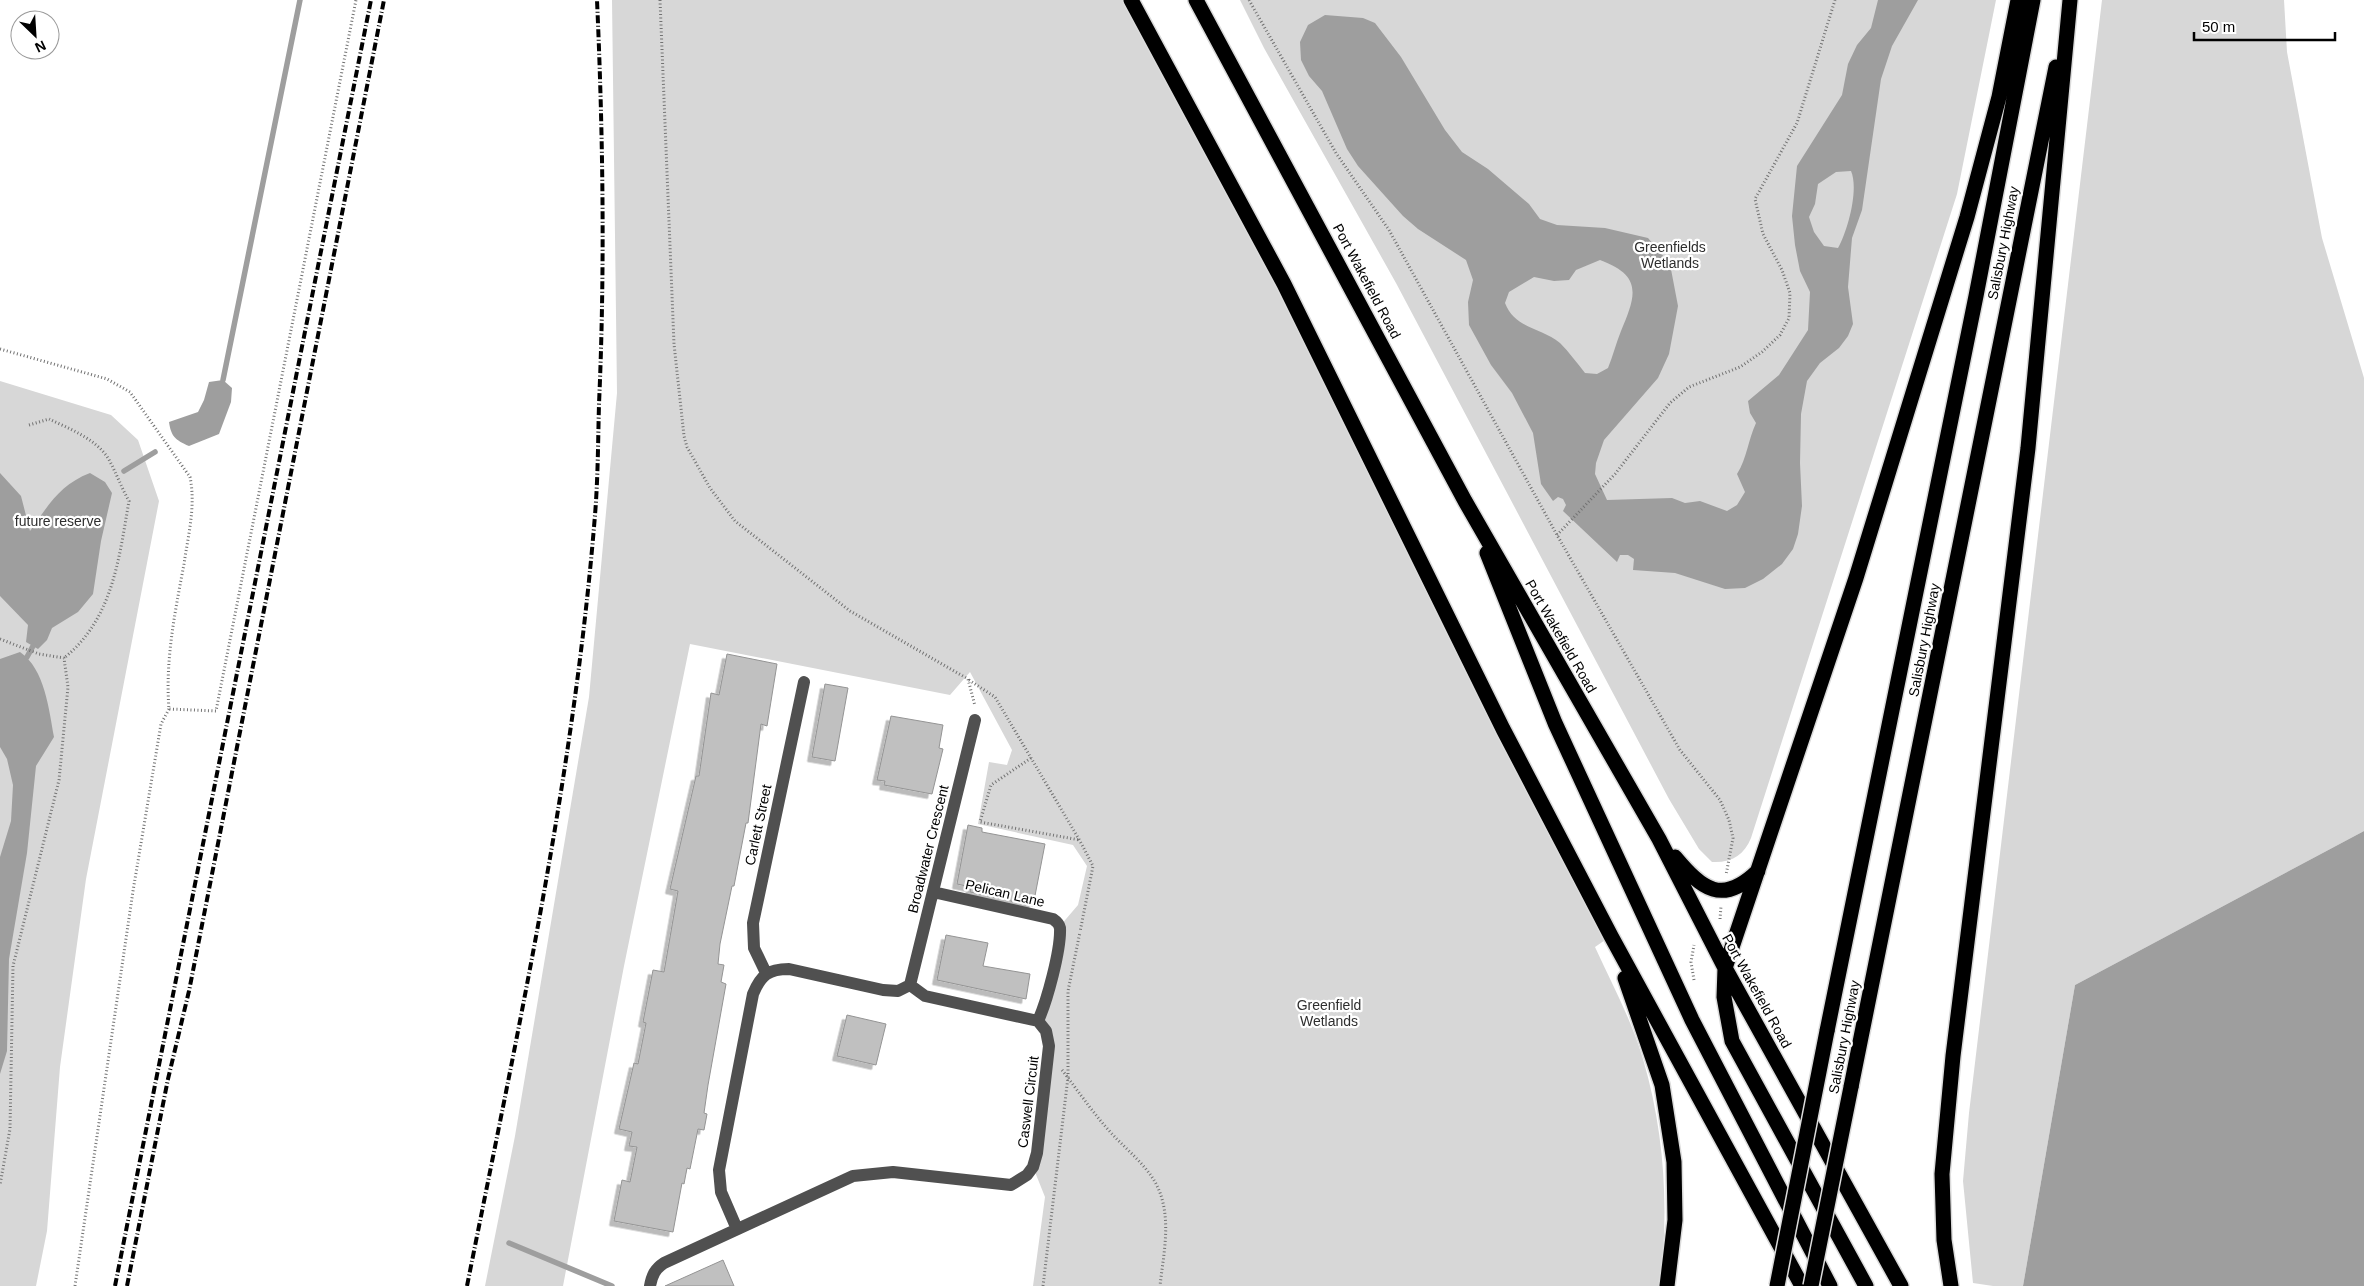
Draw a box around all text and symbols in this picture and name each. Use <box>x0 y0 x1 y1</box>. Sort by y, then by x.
north arrow <box>10 10 60 60</box>
scale bar <box>2194 10 2335 42</box>
text: 50 m <box>2202 18 2235 35</box>
text: N <box>33 37 48 56</box>
street label: Salisbury Highway <box>1984 185 2022 301</box>
street label: Port Wakefield Road <box>1330 221 1404 341</box>
park label: Greenfields Wetlands <box>1634 239 1706 271</box>
park label: future reserve <box>15 513 101 529</box>
street label: Port Wakefield Road <box>1522 577 1600 695</box>
street label: Salisbury Highway <box>1905 582 1943 698</box>
street label: Carlett Street <box>742 783 774 867</box>
street label: Broadwater Crescent <box>904 783 952 915</box>
street label: Pelican Lane <box>964 876 1046 910</box>
street label: Port Wakefield Road <box>1719 931 1795 1051</box>
street label: Salisbury Highway <box>1825 979 1863 1095</box>
park label: Greenfield Wetlands <box>1297 997 1361 1029</box>
street label: Caswell Circuit <box>1014 1055 1042 1149</box>

